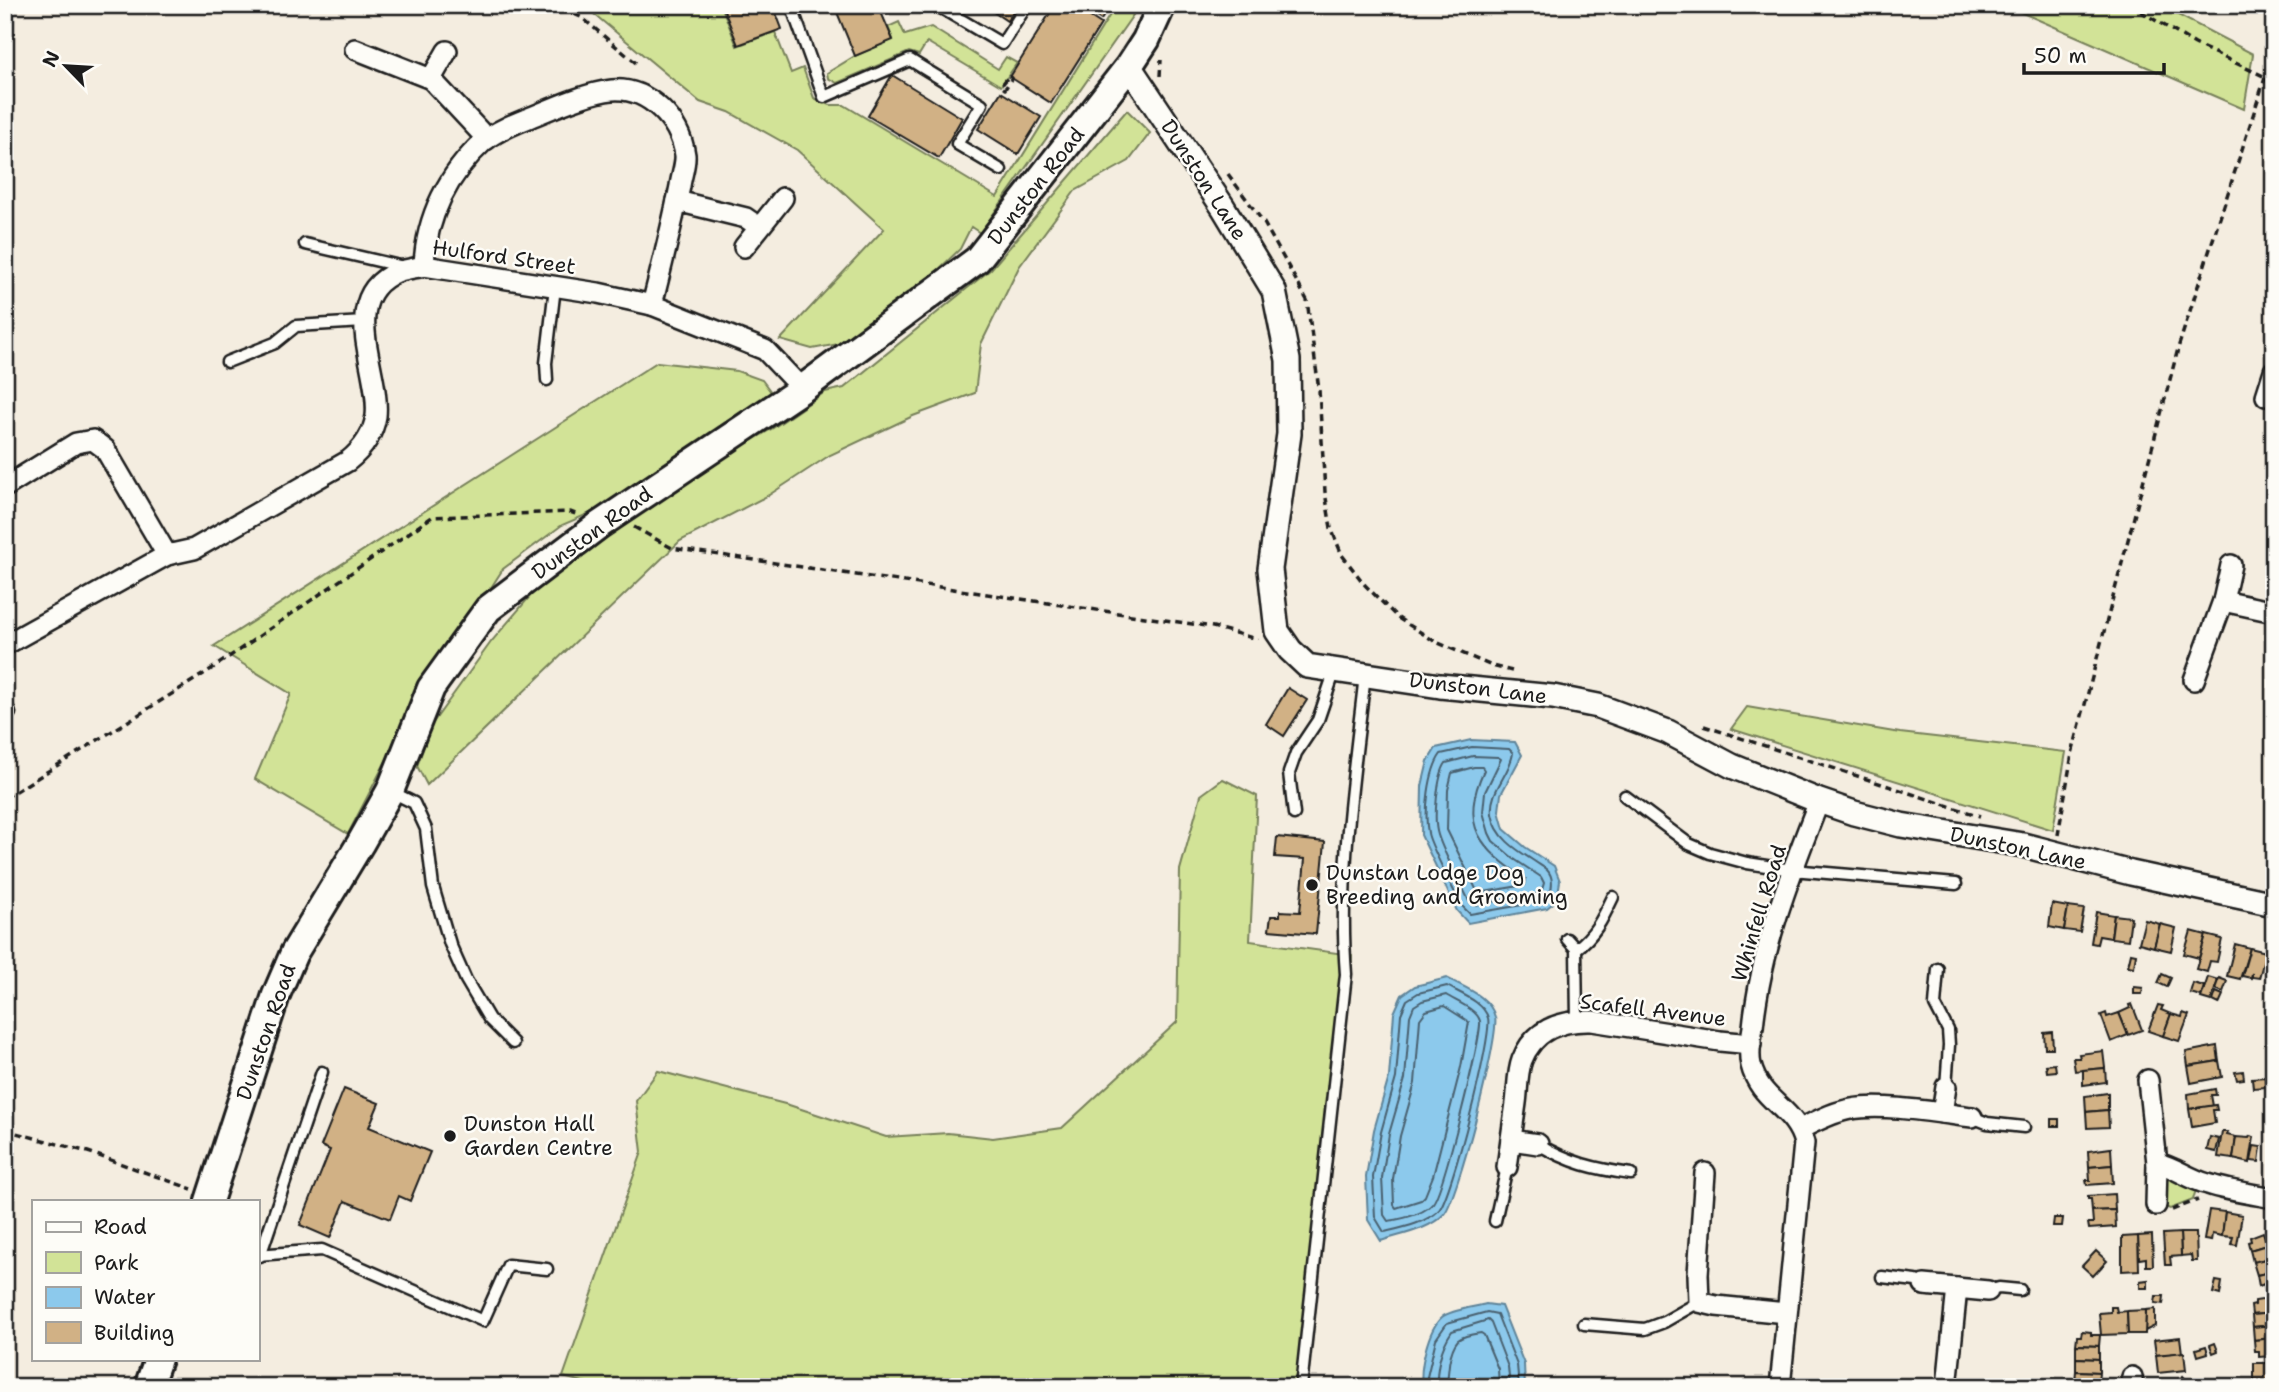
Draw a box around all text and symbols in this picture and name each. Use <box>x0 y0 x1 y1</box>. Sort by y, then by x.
north arrow <box>32 32 102 102</box>
scale bar <box>2024 32 2164 76</box>
text: 50 m <box>2034 42 2087 70</box>
text: N <box>37 47 66 71</box>
street label: Dunston Lane <box>1154 114 1254 246</box>
street label: Dunston Road <box>981 121 1091 251</box>
street label: Hulford Street <box>430 233 578 281</box>
street label: Dunston Road <box>526 480 658 586</box>
street label: Dunston Lane <box>1407 666 1549 710</box>
street label: Dunston Lane <box>1947 820 2089 876</box>
street label: Whinfell Road <box>1725 841 1793 985</box>
place label: Dunstan Lodge Dog Breeding and Grooming <box>1326 859 1568 911</box>
marker: Dunstan Lodge Dog Breeding and Grooming <box>1304 877 1320 893</box>
street label: Dunston Road <box>230 960 302 1104</box>
street label: Scafell Avenue <box>1578 987 1728 1033</box>
place label: Dunston Hall Garden Centre <box>464 1110 613 1162</box>
marker: Dunston Hall Garden Centre <box>442 1128 458 1144</box>
legend <box>32 1200 259 1360</box>
text: Road <box>94 1213 147 1241</box>
text: Park <box>94 1249 139 1277</box>
text: Water <box>94 1283 156 1311</box>
text: Building <box>94 1319 174 1347</box>

